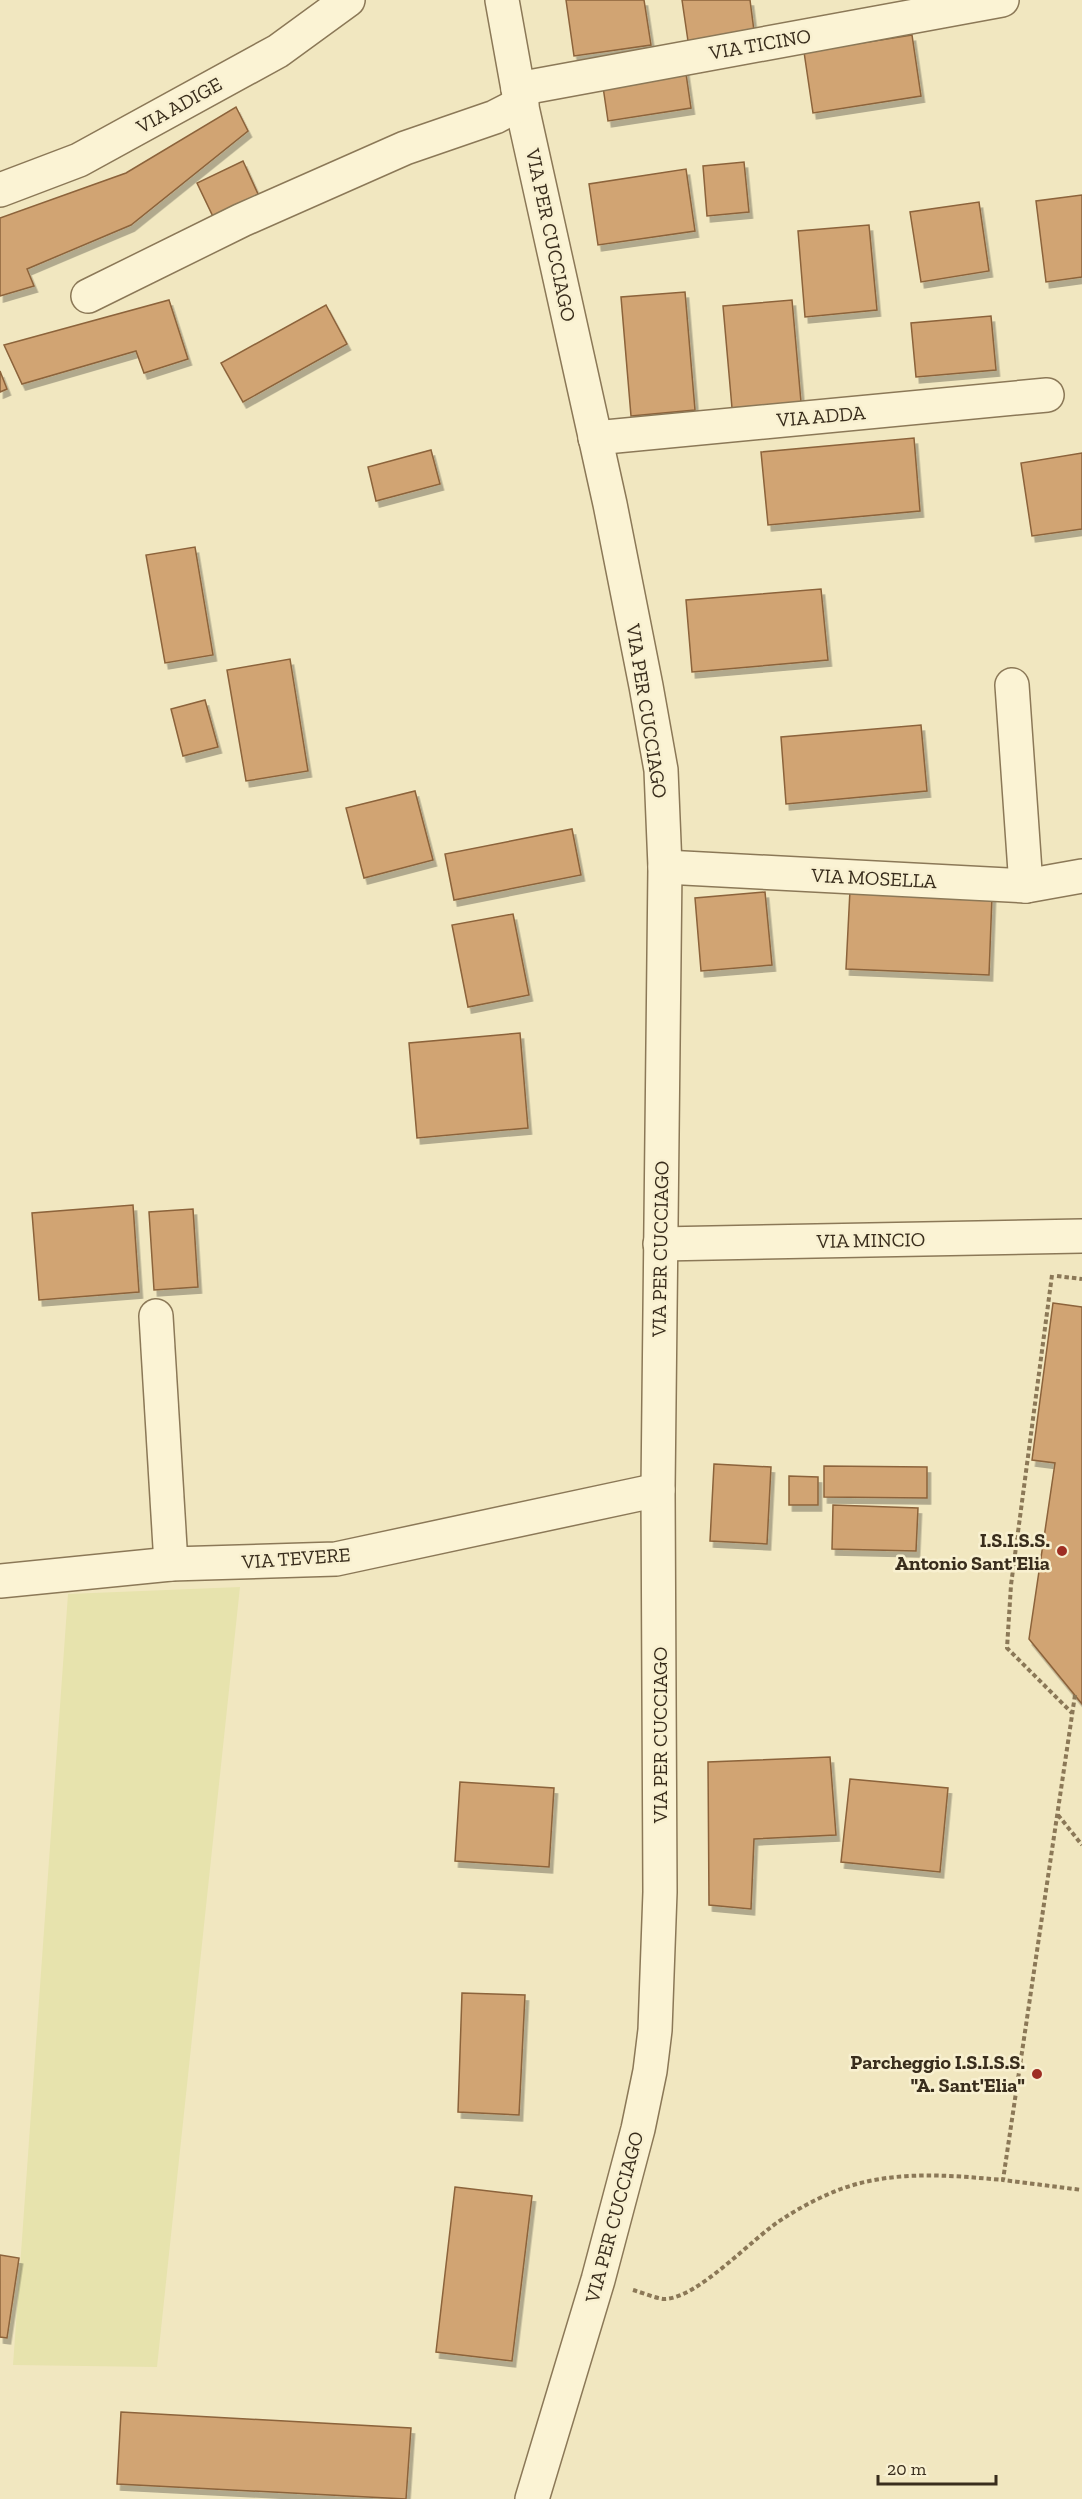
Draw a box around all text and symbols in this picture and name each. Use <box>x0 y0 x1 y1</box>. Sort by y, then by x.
street label: VIA TICINO <box>706 23 813 65</box>
street label: VIA ADIGE <box>131 72 226 139</box>
street label: VIA PER CUCCIAGO <box>521 145 581 324</box>
street label: VIA ADDA <box>775 400 867 432</box>
street label: VIA PER CUCCIAGO <box>621 621 673 800</box>
street label: VIA MOSELLA <box>810 863 938 893</box>
street label: VIA PER CUCCIAGO <box>646 1161 674 1338</box>
street label: VIA MINCIO <box>816 1227 925 1253</box>
place label: I.S.I.S.S. Antonio Sant'Elia <box>895 1528 1050 1575</box>
street label: VIA TEVERE <box>240 1542 351 1574</box>
marker: I.S.I.S.S. Antonio Sant'Elia <box>1055 1544 1069 1558</box>
street label: VIA PER CUCCIAGO <box>648 1647 672 1824</box>
place label: Parcheggio I.S.I.S.S. "A. Sant'Elia" <box>850 2050 1025 2097</box>
marker: Parcheggio I.S.I.S.S. "A. Sant'Elia" <box>1030 2067 1044 2081</box>
street label: VIA PER CUCCIAGO <box>579 2129 648 2306</box>
scale bar <box>878 2448 996 2486</box>
text: 20 m <box>887 2458 927 2480</box>

